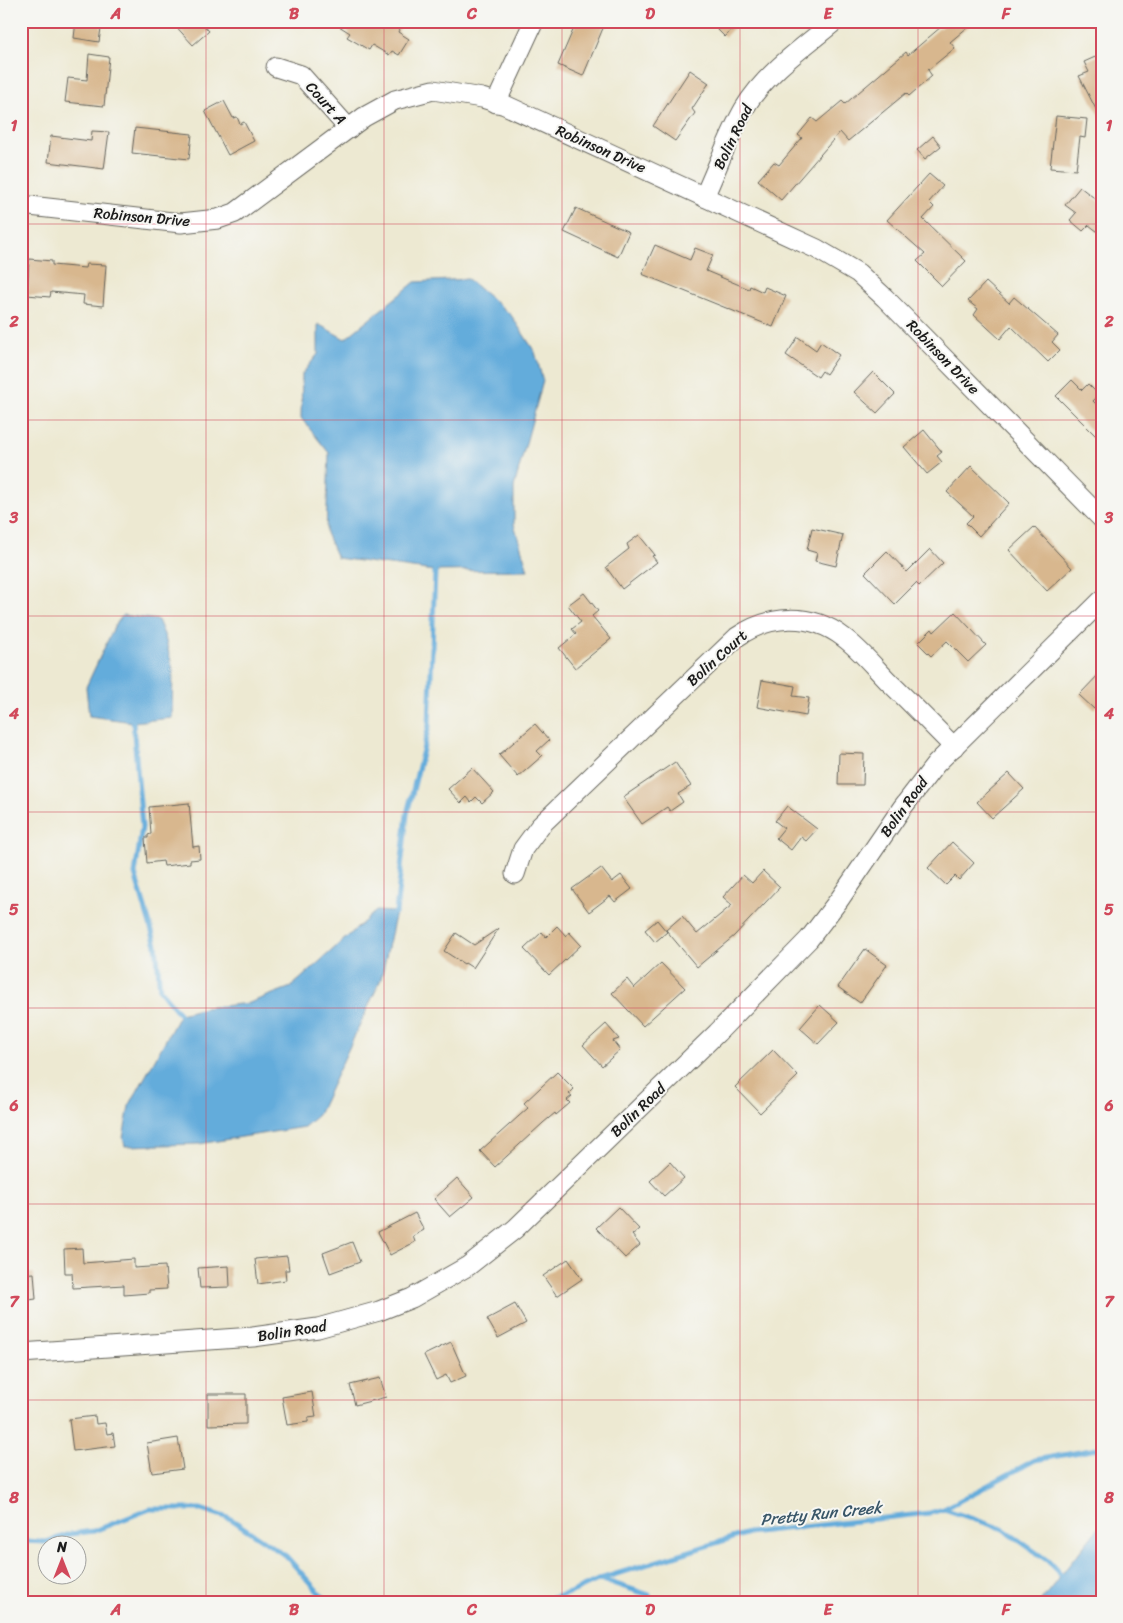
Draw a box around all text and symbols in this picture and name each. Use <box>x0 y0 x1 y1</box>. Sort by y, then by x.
text: A <box>110 0 121 28</box>
text: B <box>289 0 300 28</box>
text: C <box>466 0 478 28</box>
text: D <box>645 0 655 28</box>
text: E <box>824 0 834 28</box>
text: F <box>1001 0 1012 28</box>
street label: Court A <box>299 75 353 131</box>
street label: Bolin Road <box>706 99 760 174</box>
text: 1 <box>11 111 18 140</box>
text: 1 <box>1106 111 1113 140</box>
street label: Robinson Drive <box>552 117 651 181</box>
street label: Robinson Drive <box>93 200 192 234</box>
text: 2 <box>8 307 19 336</box>
text: 2 <box>1103 307 1114 336</box>
street label: Robinson Drive <box>900 313 986 401</box>
text: 3 <box>9 503 19 532</box>
text: 3 <box>1104 503 1114 532</box>
street label: Bolin Court <box>680 623 754 693</box>
text: 4 <box>8 699 19 728</box>
text: 4 <box>1103 699 1114 728</box>
street label: Bolin Road <box>873 770 936 843</box>
text: 5 <box>9 895 19 924</box>
text: 5 <box>1104 895 1114 924</box>
street label: Bolin Road <box>604 1076 673 1143</box>
text: 6 <box>8 1091 19 1120</box>
text: 6 <box>1103 1091 1114 1120</box>
text: 7 <box>9 1287 20 1316</box>
text: 7 <box>1104 1287 1115 1316</box>
street label: Bolin Road <box>256 1313 329 1349</box>
text: 8 <box>8 1483 19 1512</box>
text: 8 <box>1103 1483 1114 1512</box>
water label: Pretty Run Creek <box>759 1492 886 1534</box>
text: N <box>56 1535 67 1560</box>
north arrow <box>38 1536 88 1586</box>
text: A <box>110 1595 121 1623</box>
text: B <box>289 1595 300 1623</box>
text: C <box>466 1595 478 1623</box>
text: D <box>645 1595 655 1623</box>
text: E <box>824 1595 834 1623</box>
text: F <box>1001 1595 1012 1623</box>

